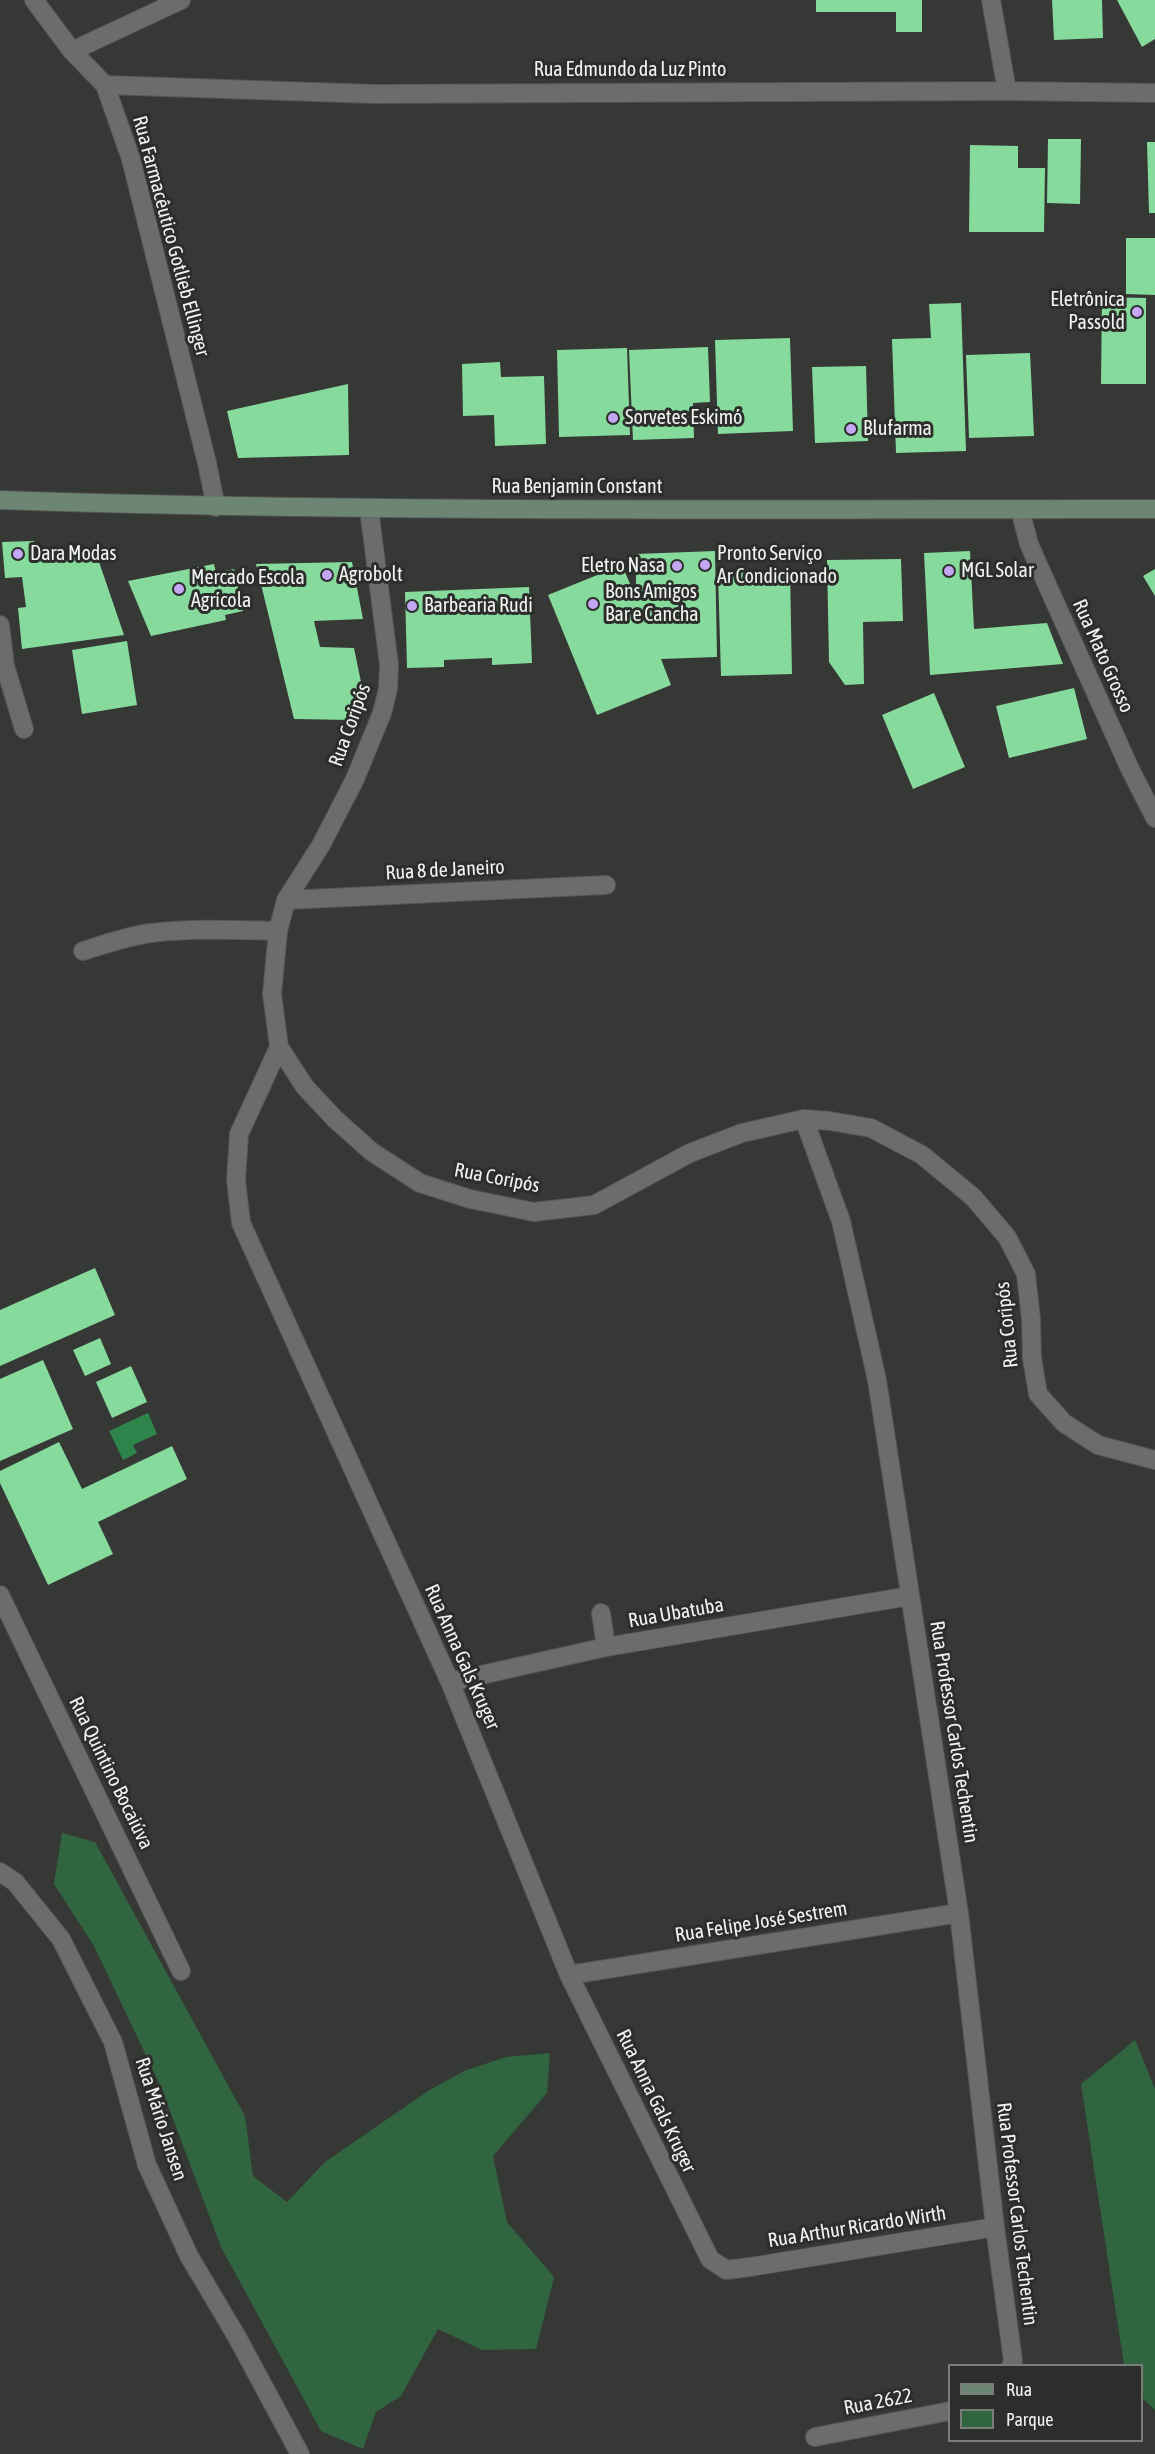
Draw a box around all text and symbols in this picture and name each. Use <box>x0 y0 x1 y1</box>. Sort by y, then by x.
street label: Rua Edmundo da Luz Pinto <box>534 58 726 82</box>
street label: Rua Farmacêutico Gotlieb Ellinger <box>127 113 215 359</box>
place label: Eletrônica Passold <box>1050 288 1125 335</box>
marker: Eletrônica Passold <box>1130 305 1144 319</box>
place label: Sorvetes Eskimó <box>625 406 742 430</box>
marker: Sorvetes Eskimó <box>606 411 620 425</box>
place label: Blufarma <box>863 417 932 441</box>
marker: Blufarma <box>844 422 858 436</box>
street label: Rua Benjamin Constant <box>492 475 662 499</box>
place label: Dara Modas <box>30 542 117 566</box>
place label: Pronto Serviço Ar Condicionado <box>717 542 837 589</box>
marker: Dara Modas <box>11 547 25 561</box>
place label: Eletro Nasa <box>581 554 665 578</box>
marker: Pronto Serviço Ar Condicionado <box>698 558 712 572</box>
marker: Eletro Nasa <box>670 559 684 573</box>
place label: MGL Solar <box>961 559 1034 583</box>
place label: Agrobolt <box>339 563 403 587</box>
marker: MGL Solar <box>942 564 956 578</box>
place label: Mercado Escola Agrícola <box>191 566 305 613</box>
marker: Agrobolt <box>320 568 334 582</box>
place label: Bons Amigos Bar e Cancha <box>605 580 699 627</box>
marker: Mercado Escola Agrícola <box>172 582 186 596</box>
place label: Barbearia Rudi <box>424 594 533 618</box>
street label: Rua Mato Grosso <box>1067 596 1139 716</box>
marker: Bons Amigos Bar e Cancha <box>586 597 600 611</box>
marker: Barbearia Rudi <box>405 599 419 613</box>
street label: Rua Coripós <box>324 680 376 770</box>
street label: Rua 8 de Janeiro <box>385 855 505 885</box>
street label: Rua Coripós <box>452 1158 542 1198</box>
street label: Rua Coripós <box>991 1281 1023 1369</box>
street label: Rua Anna Gals Kruger <box>419 1581 505 1733</box>
street label: Rua Ubatuba <box>626 1593 726 1633</box>
street label: Rua Professor Carlos Techentin <box>925 1619 983 1845</box>
street label: Rua Quintino Bocaiúva <box>64 1693 158 1853</box>
street label: Rua Felipe José Sestrem <box>673 1897 849 1947</box>
street label: Rua Anna Gals Kruger <box>611 2025 701 2177</box>
street label: Rua Mário Jansen <box>130 2054 192 2184</box>
street label: Rua Professor Carlos Techentin <box>991 2101 1043 2327</box>
street label: Rua Arthur Ricardo Wirth <box>766 2201 948 2253</box>
legend <box>948 2364 1143 2442</box>
text: Rua <box>1006 2379 1032 2400</box>
street label: Rua 2622 <box>842 2384 914 2420</box>
text: Parque <box>1006 2409 1054 2430</box>

